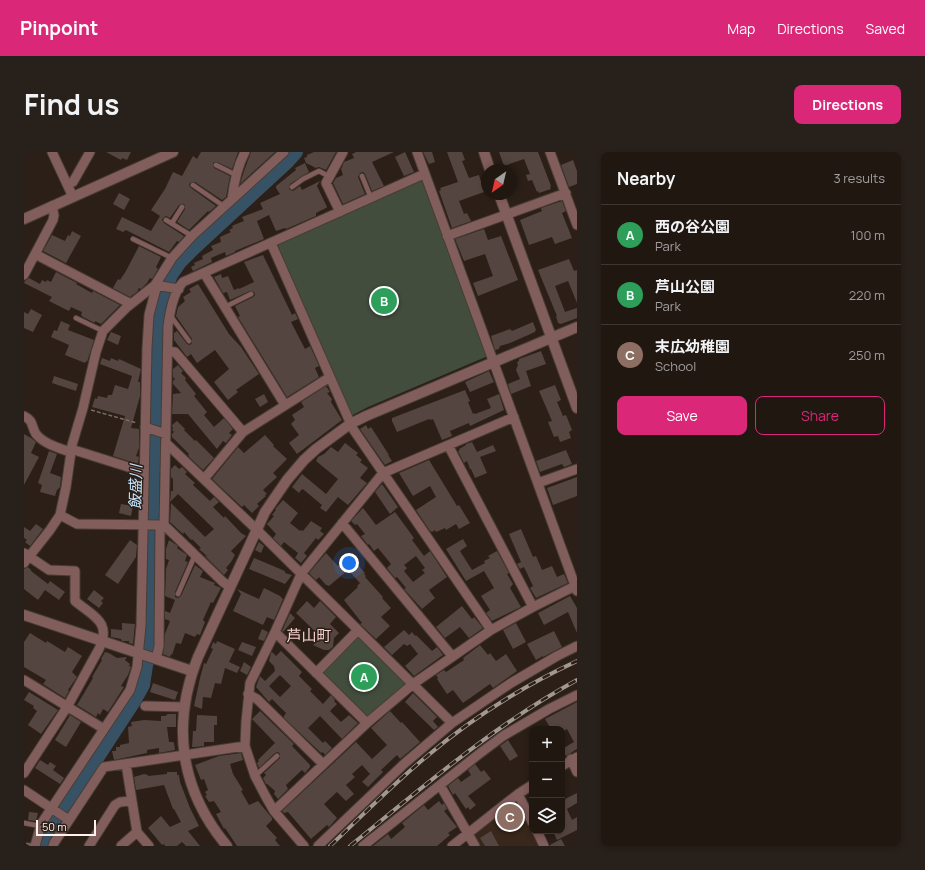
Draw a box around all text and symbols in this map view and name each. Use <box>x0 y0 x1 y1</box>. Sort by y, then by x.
text: Pinpoint <box>20 15 98 41</box>
text: Map <box>727 19 755 38</box>
text: Directions <box>777 19 844 38</box>
text: Saved <box>866 19 905 38</box>
text: Find us <box>24 85 119 123</box>
button: Directions <box>794 85 901 124</box>
north arrow <box>481 164 517 200</box>
text: Nearby <box>617 167 675 190</box>
text: 3 results <box>833 169 885 187</box>
text: 西の谷公園 <box>655 216 730 237</box>
text: A <box>626 226 634 244</box>
text: 100 m <box>850 226 885 244</box>
text: Park <box>655 237 681 255</box>
text: 芦山公園 <box>655 276 715 297</box>
pin: B <box>371 286 397 316</box>
text: B <box>626 286 634 304</box>
text: 220 m <box>849 286 885 304</box>
text: Park <box>655 297 681 315</box>
text: 末広幼稚園 <box>655 336 730 357</box>
text: C <box>625 346 635 364</box>
text: 250 m <box>849 346 885 364</box>
text: School <box>655 357 696 375</box>
button: Save <box>617 396 747 435</box>
button: Share <box>755 396 885 435</box>
water label: 飯盛川 <box>125 462 146 510</box>
your location <box>339 553 359 573</box>
district label: 芦山町 <box>286 625 332 646</box>
pin: A <box>351 662 377 692</box>
map controls <box>529 726 565 834</box>
button: + <box>529 726 565 762</box>
button: − <box>529 762 565 798</box>
button: layers <box>529 798 565 834</box>
pin: C <box>497 802 523 832</box>
scale bar <box>36 818 96 837</box>
text: 50 m <box>42 819 67 834</box>

